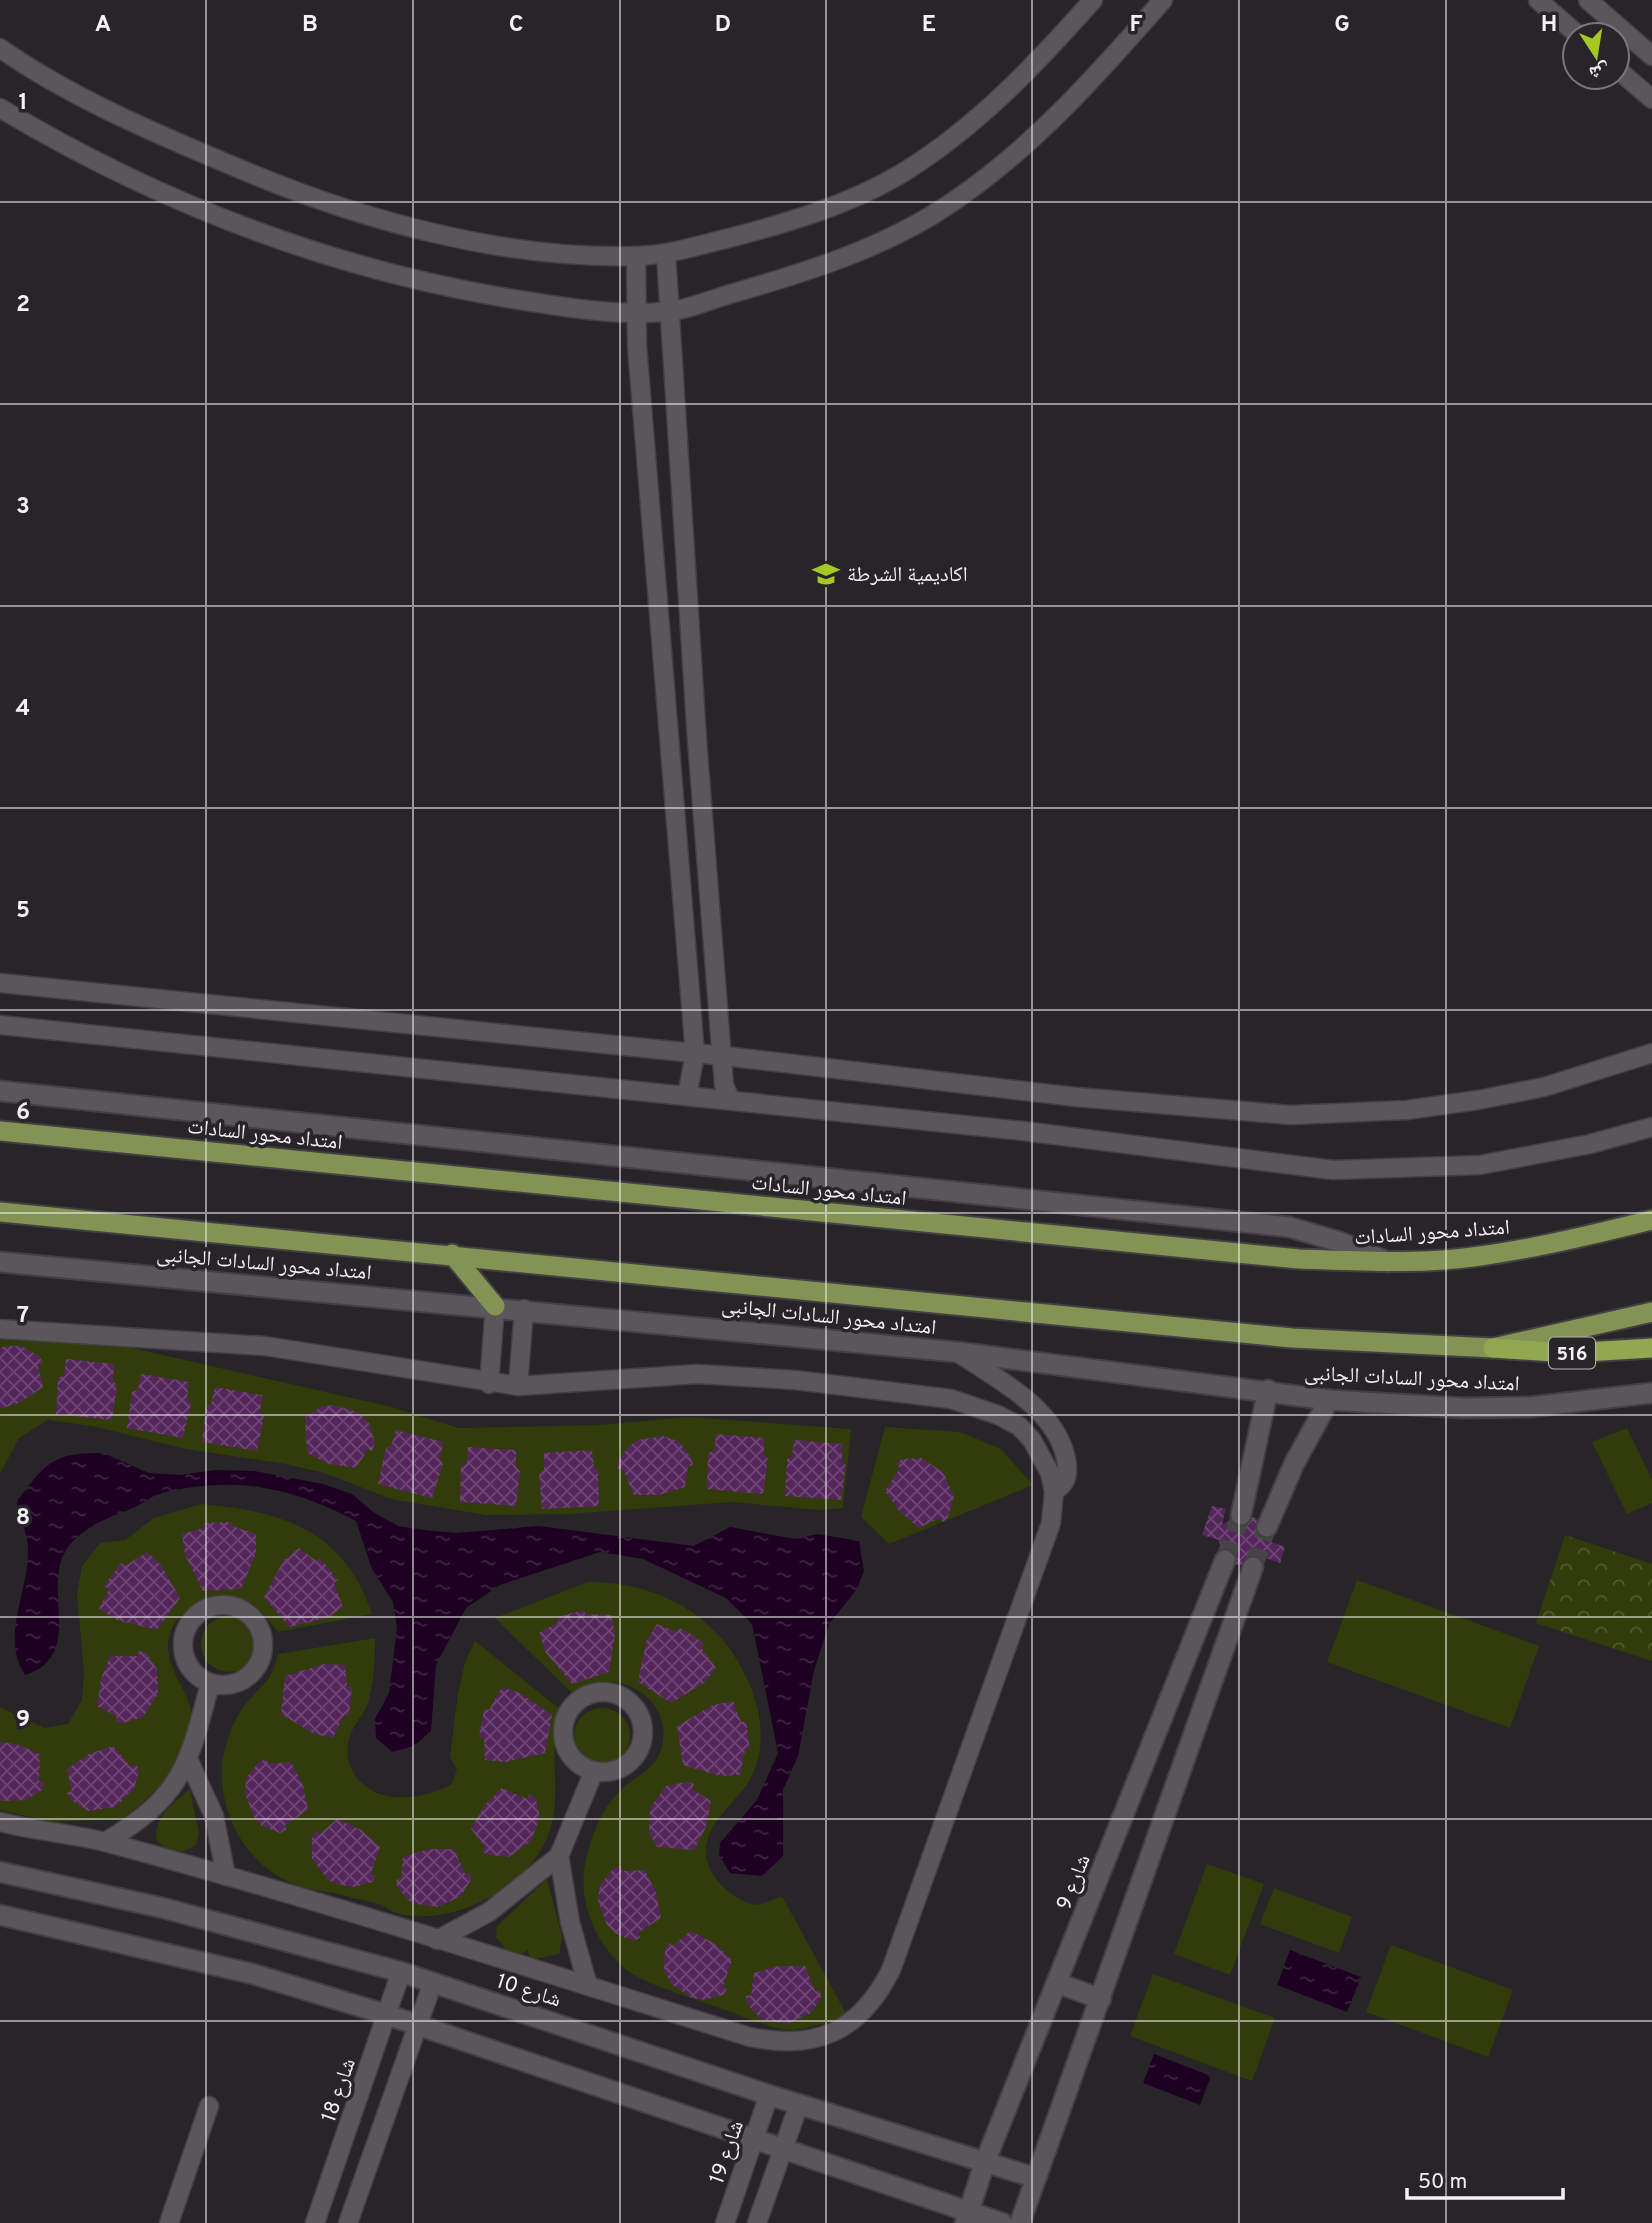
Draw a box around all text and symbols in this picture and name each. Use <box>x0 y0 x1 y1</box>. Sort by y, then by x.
text: A <box>95 11 111 40</box>
text: B <box>302 11 318 40</box>
text: C <box>509 11 523 40</box>
text: D <box>715 11 731 40</box>
text: E <box>922 11 936 40</box>
text: F <box>1129 11 1143 40</box>
text: G <box>1334 11 1350 40</box>
text: H <box>1541 11 1557 40</box>
north arrow <box>1561 21 1631 91</box>
text: ش <box>1587 57 1611 85</box>
text: 1 <box>18 89 28 118</box>
text: 2 <box>16 291 30 320</box>
text: 3 <box>16 493 30 522</box>
school or university icon: اكاديمية الشرطة <box>811 559 841 589</box>
place label: اكاديمية الشرطة <box>847 562 968 589</box>
text: 4 <box>16 695 30 724</box>
text: 5 <box>16 897 30 926</box>
text: 6 <box>16 1099 30 1128</box>
street label: امتداد محور السادات <box>186 1114 344 1157</box>
street label: امتداد محور السادات <box>750 1170 908 1213</box>
street label: امتداد محور السادات <box>1353 1215 1511 1252</box>
street label: امتداد محور السادات الجانبى <box>155 1242 373 1287</box>
street label: امتداد محور السادات الجانبى <box>720 1293 938 1342</box>
text: 7 <box>17 1302 29 1331</box>
road number: 516 <box>1549 1338 1595 1368</box>
street label: امتداد محور السادات الجانبى <box>1303 1360 1520 1399</box>
text: 8 <box>16 1504 30 1533</box>
text: 9 <box>16 1706 30 1735</box>
street label: شارع 9 <box>1051 1851 1098 1914</box>
street label: شارع 10 <box>493 1968 564 2014</box>
street label: شارع 18 <box>316 2055 363 2126</box>
street label: شارع 19 <box>704 2117 751 2188</box>
scale bar <box>1407 2156 1563 2200</box>
text: 50 m <box>1418 2169 1467 2196</box>

